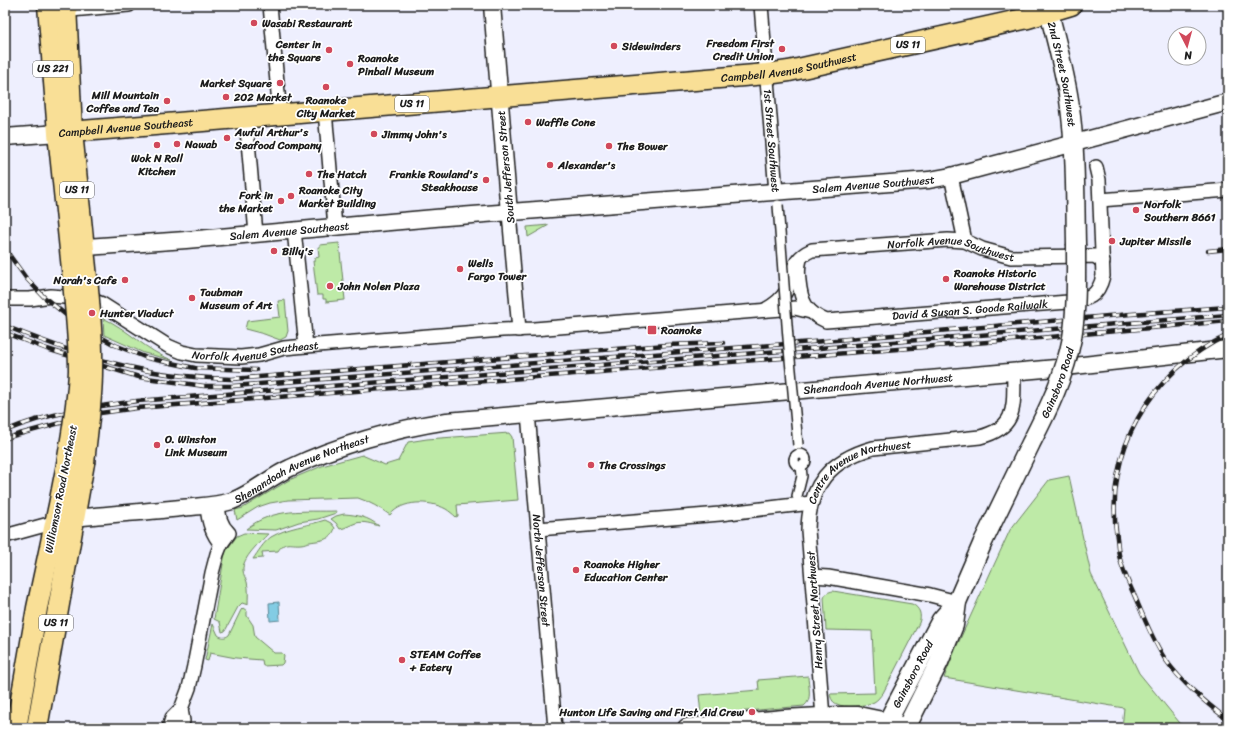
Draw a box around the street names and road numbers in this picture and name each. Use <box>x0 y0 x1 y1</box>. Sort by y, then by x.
street label: 2nd Street Southwest <box>1042 19 1082 128</box>
road number: US 11 <box>891 37 925 53</box>
street label: Campbell Avenue Southwest <box>720 47 859 87</box>
road number: US 221 <box>33 61 73 77</box>
street label: 1st Street Southwest <box>758 88 785 193</box>
road number: US 11 <box>395 96 429 112</box>
street label: South Jefferson Street <box>492 110 520 224</box>
street label: Campbell Avenue Southeast <box>58 112 194 142</box>
street label: Salem Avenue Southwest <box>812 170 936 198</box>
road number: US 11 <box>60 182 94 198</box>
street label: Salem Avenue Southeast <box>229 216 350 246</box>
street label: Norfolk Avenue Southwest <box>887 230 1015 267</box>
street label: David & Susan S. Goode Railwalk <box>891 294 1049 325</box>
street label: Norfolk Avenue Southeast <box>190 336 319 367</box>
street label: Gainsboro Road <box>1035 344 1079 421</box>
street label: Shenandoah Avenue Northwest <box>803 368 954 399</box>
street label: Williamson Road Northeast <box>39 423 83 555</box>
street label: Shenandoah Avenue Northeast <box>231 429 372 509</box>
street label: Centre Avenue Northwest <box>802 435 912 506</box>
street label: North Jefferson Street <box>527 513 556 628</box>
street label: Henry Street Northwest <box>801 550 829 670</box>
road number: US 11 <box>39 615 73 631</box>
street label: Gainsboro Road <box>887 636 939 711</box>

